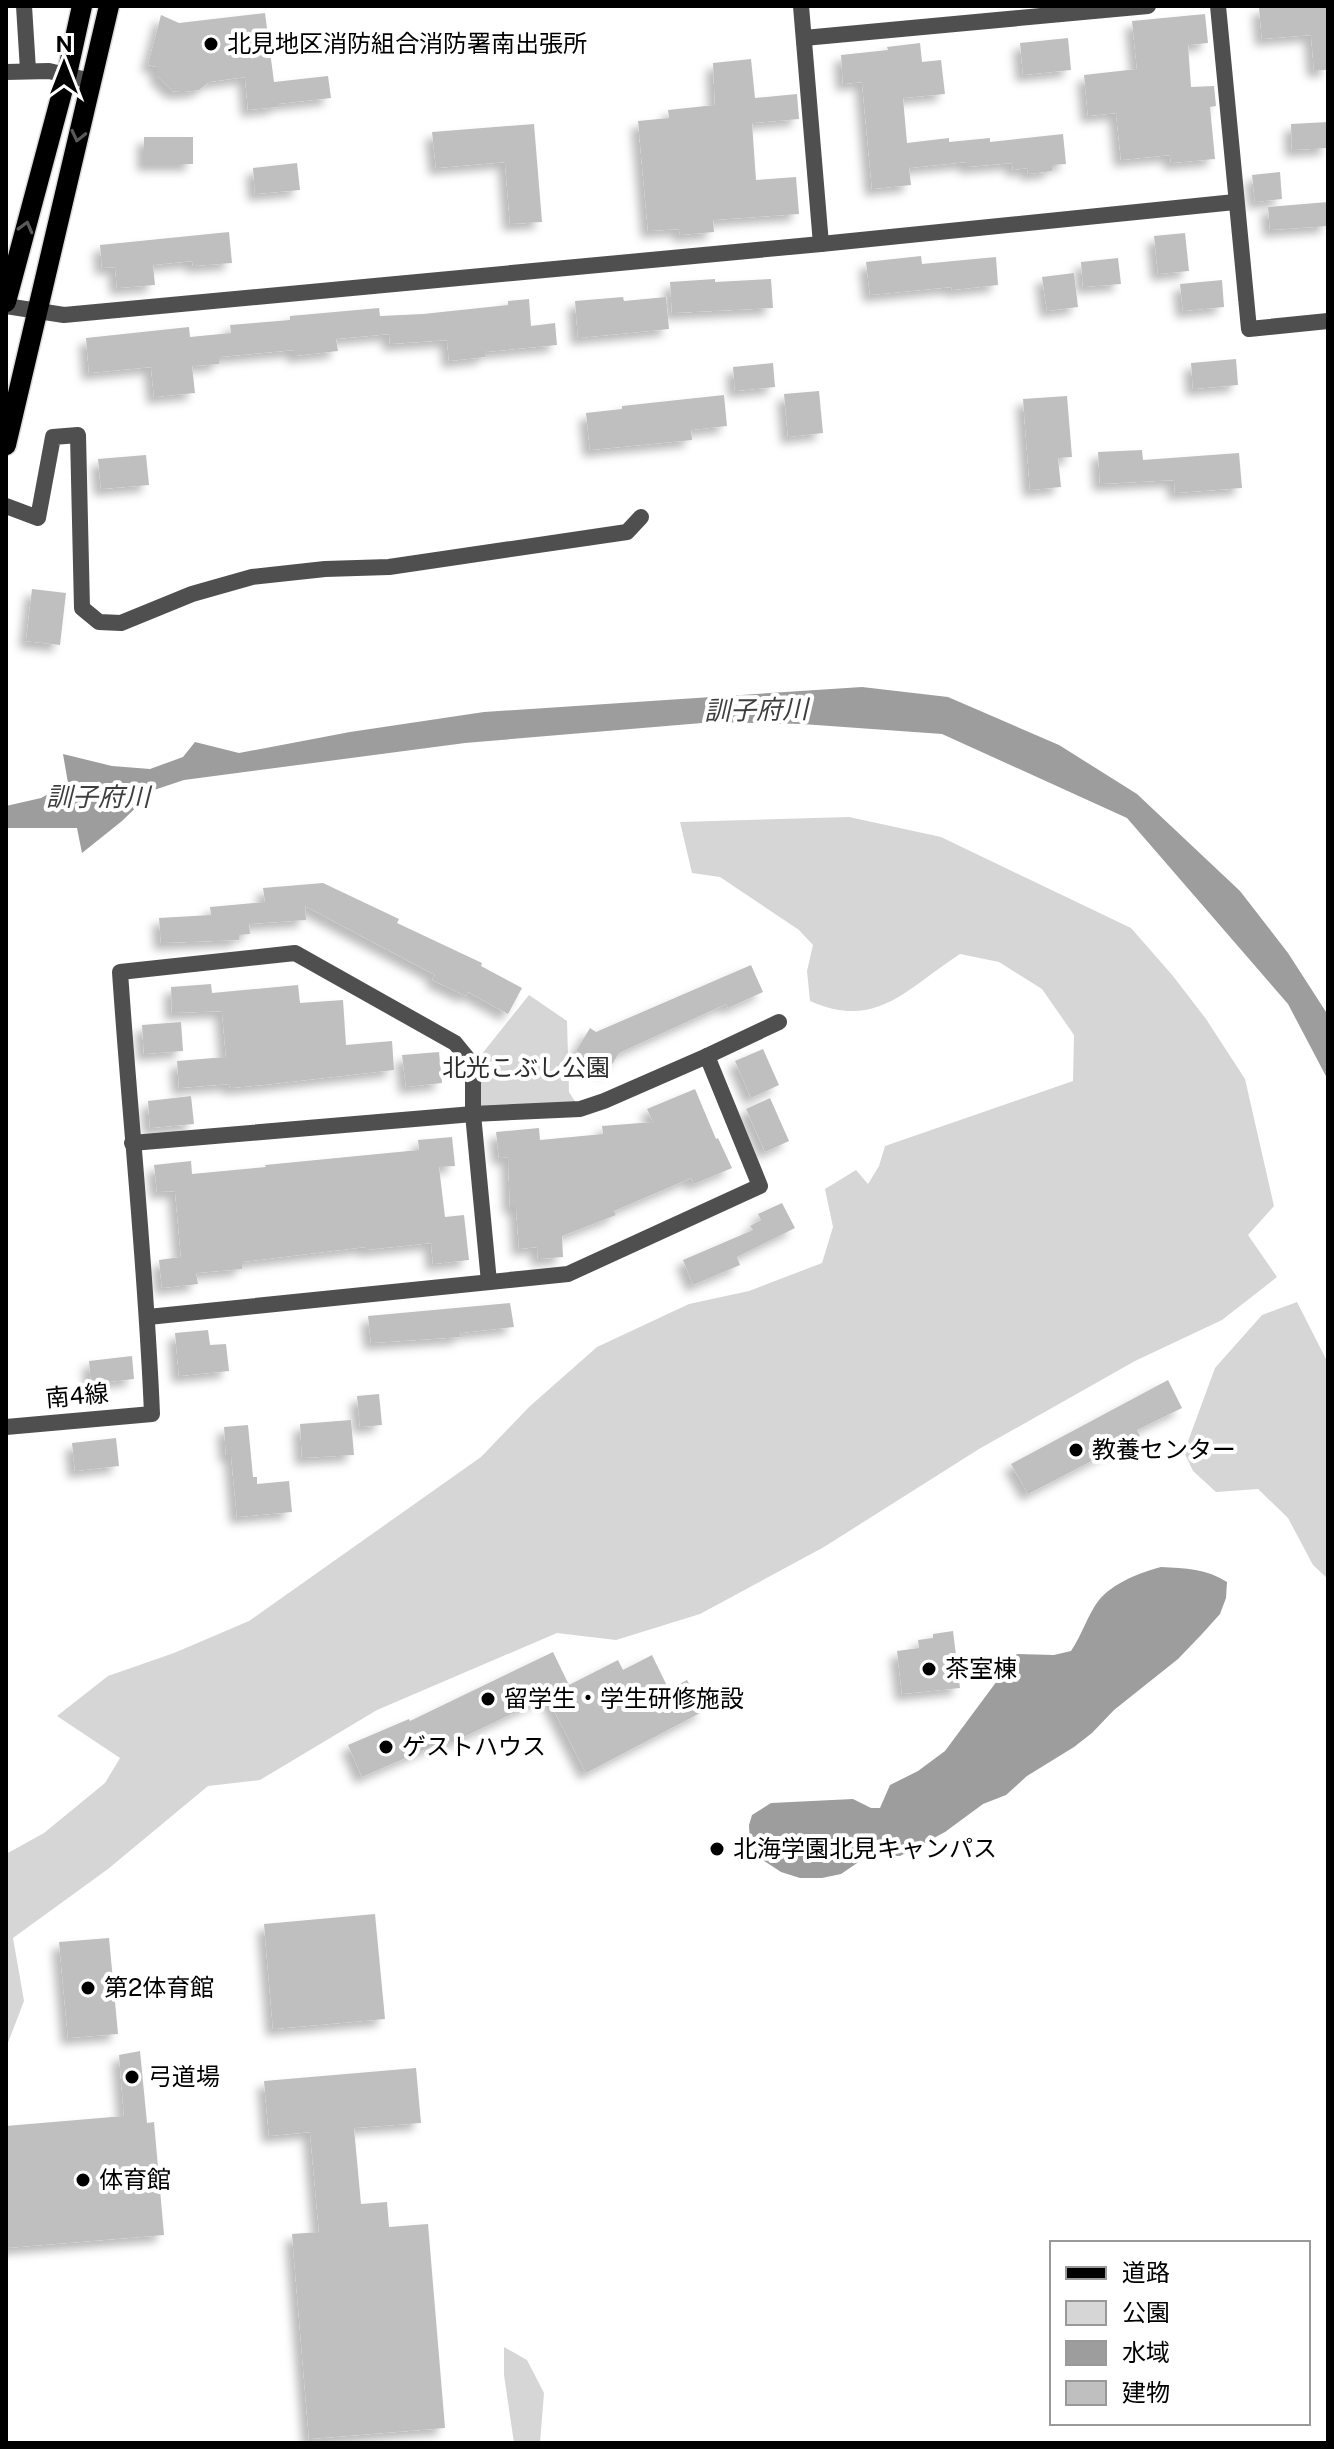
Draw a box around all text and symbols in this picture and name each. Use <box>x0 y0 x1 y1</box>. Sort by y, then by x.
north arrow <box>24 24 104 104</box>
place label: 北見地区消防組合消防署南出張所 <box>227 29 587 57</box>
text: N <box>55 31 73 57</box>
marker: 北見地区消防組合消防署南出張所 <box>202 35 220 53</box>
one-way arrow <box>70 129 87 143</box>
one-way arrow <box>17 220 34 234</box>
water label: 訓子府川 <box>704 693 811 726</box>
water label: 訓子府川 <box>46 781 153 812</box>
park label: 北光こぶし公園 <box>442 1053 610 1081</box>
street label: 南4線 <box>44 1378 110 1412</box>
place label: 教養センター <box>1092 1435 1236 1463</box>
marker: 教養センター <box>1067 1441 1085 1459</box>
place label: 茶室棟 <box>945 1654 1017 1682</box>
marker: 茶室棟 <box>920 1660 938 1678</box>
place label: 留学生・学生研修施設 <box>504 1684 744 1712</box>
marker: 留学生・学生研修施設 <box>479 1690 497 1708</box>
place label: ゲストハウス <box>402 1732 546 1760</box>
marker: ゲストハウス <box>377 1738 395 1756</box>
place label: 北海学園北見キャンパス <box>733 1834 997 1862</box>
marker: 北海学園北見キャンパス <box>708 1840 726 1858</box>
place label: 第2体育館 <box>104 1973 214 2001</box>
marker: 第2体育館 <box>79 1979 97 1997</box>
place label: 弓道場 <box>148 2062 220 2090</box>
marker: 弓道場 <box>123 2068 141 2086</box>
place label: 体育館 <box>99 2165 171 2193</box>
marker: 体育館 <box>74 2171 92 2189</box>
legend <box>1050 2241 1310 2425</box>
text: 道路 <box>1122 2258 1170 2286</box>
text: 公園 <box>1122 2298 1170 2326</box>
text: 水域 <box>1122 2338 1170 2366</box>
text: 建物 <box>1122 2378 1170 2406</box>

